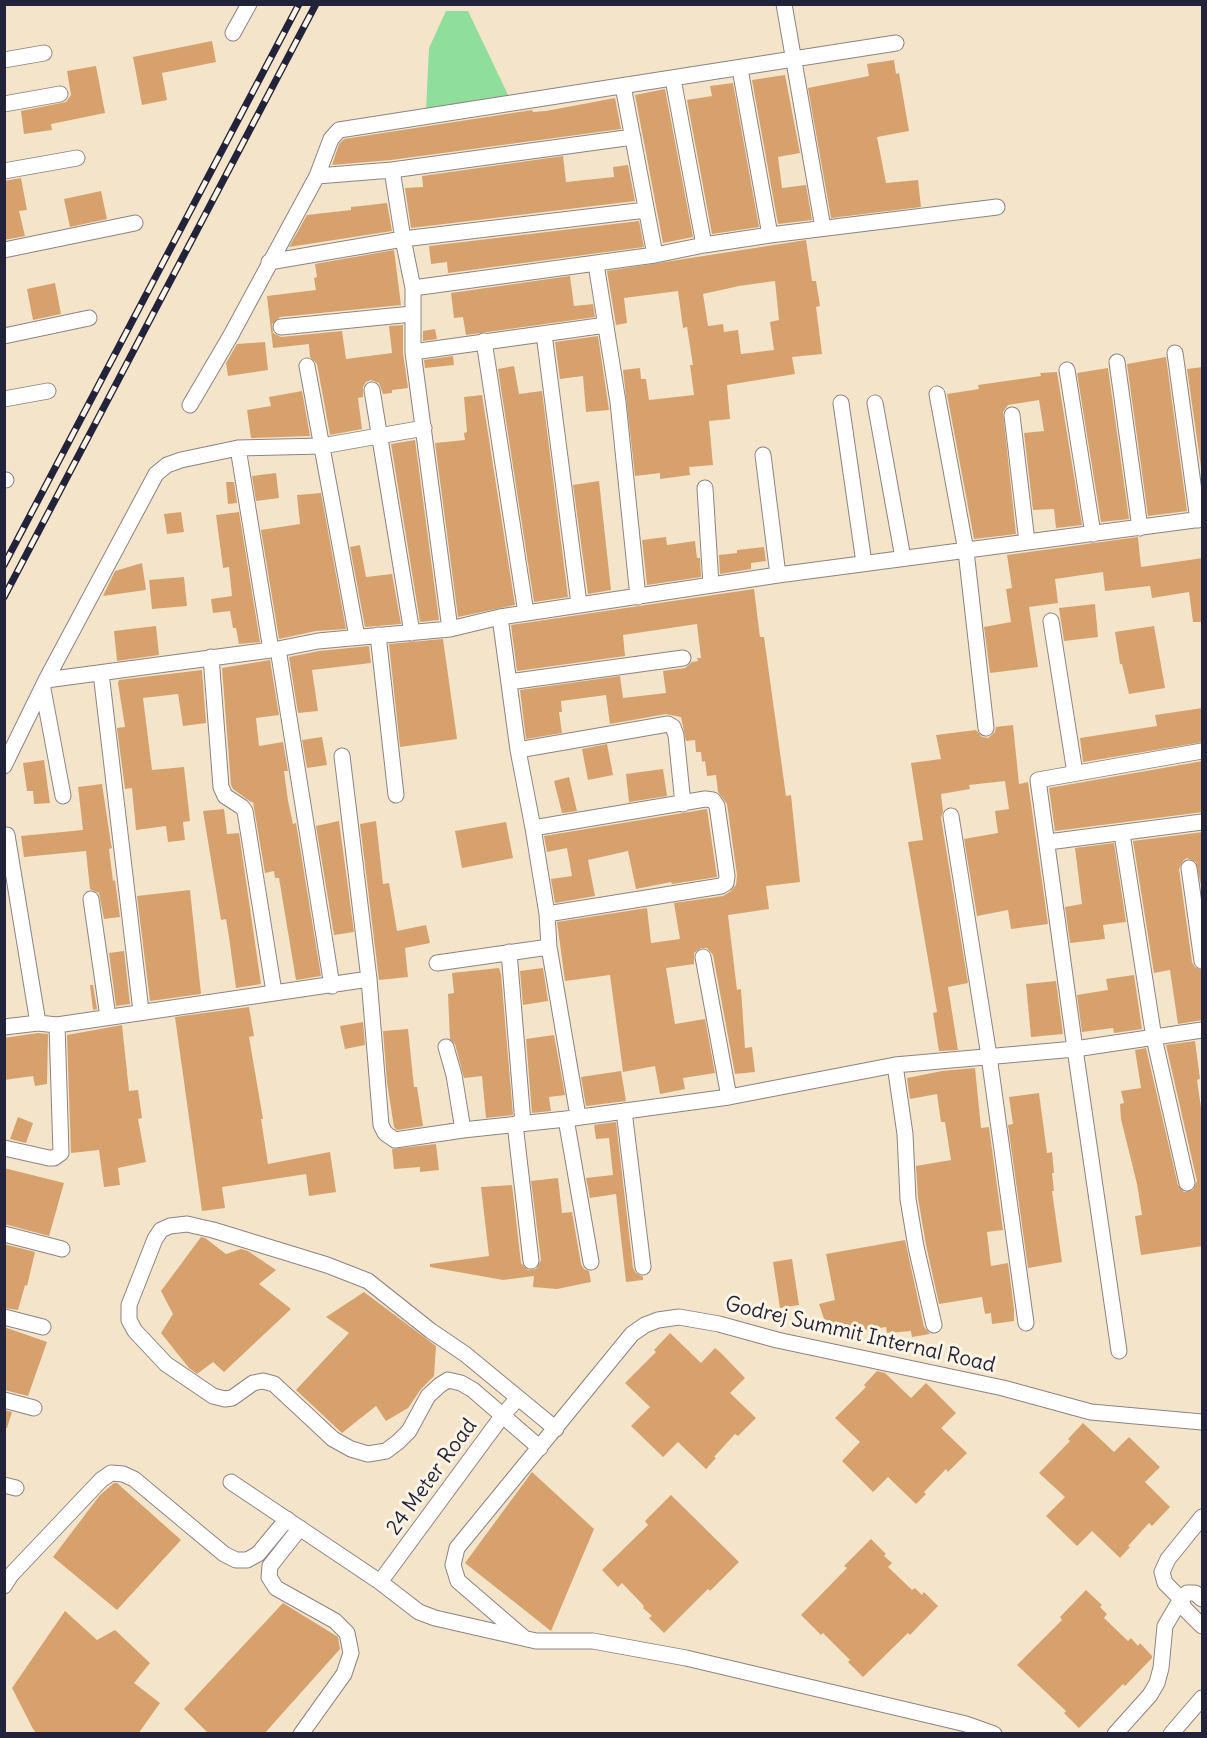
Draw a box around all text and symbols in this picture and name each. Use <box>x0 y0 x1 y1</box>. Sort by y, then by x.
street label: Godrej Summit Internal Road <box>722 1292 998 1378</box>
street label: 24 Meter Road <box>381 1414 483 1540</box>

